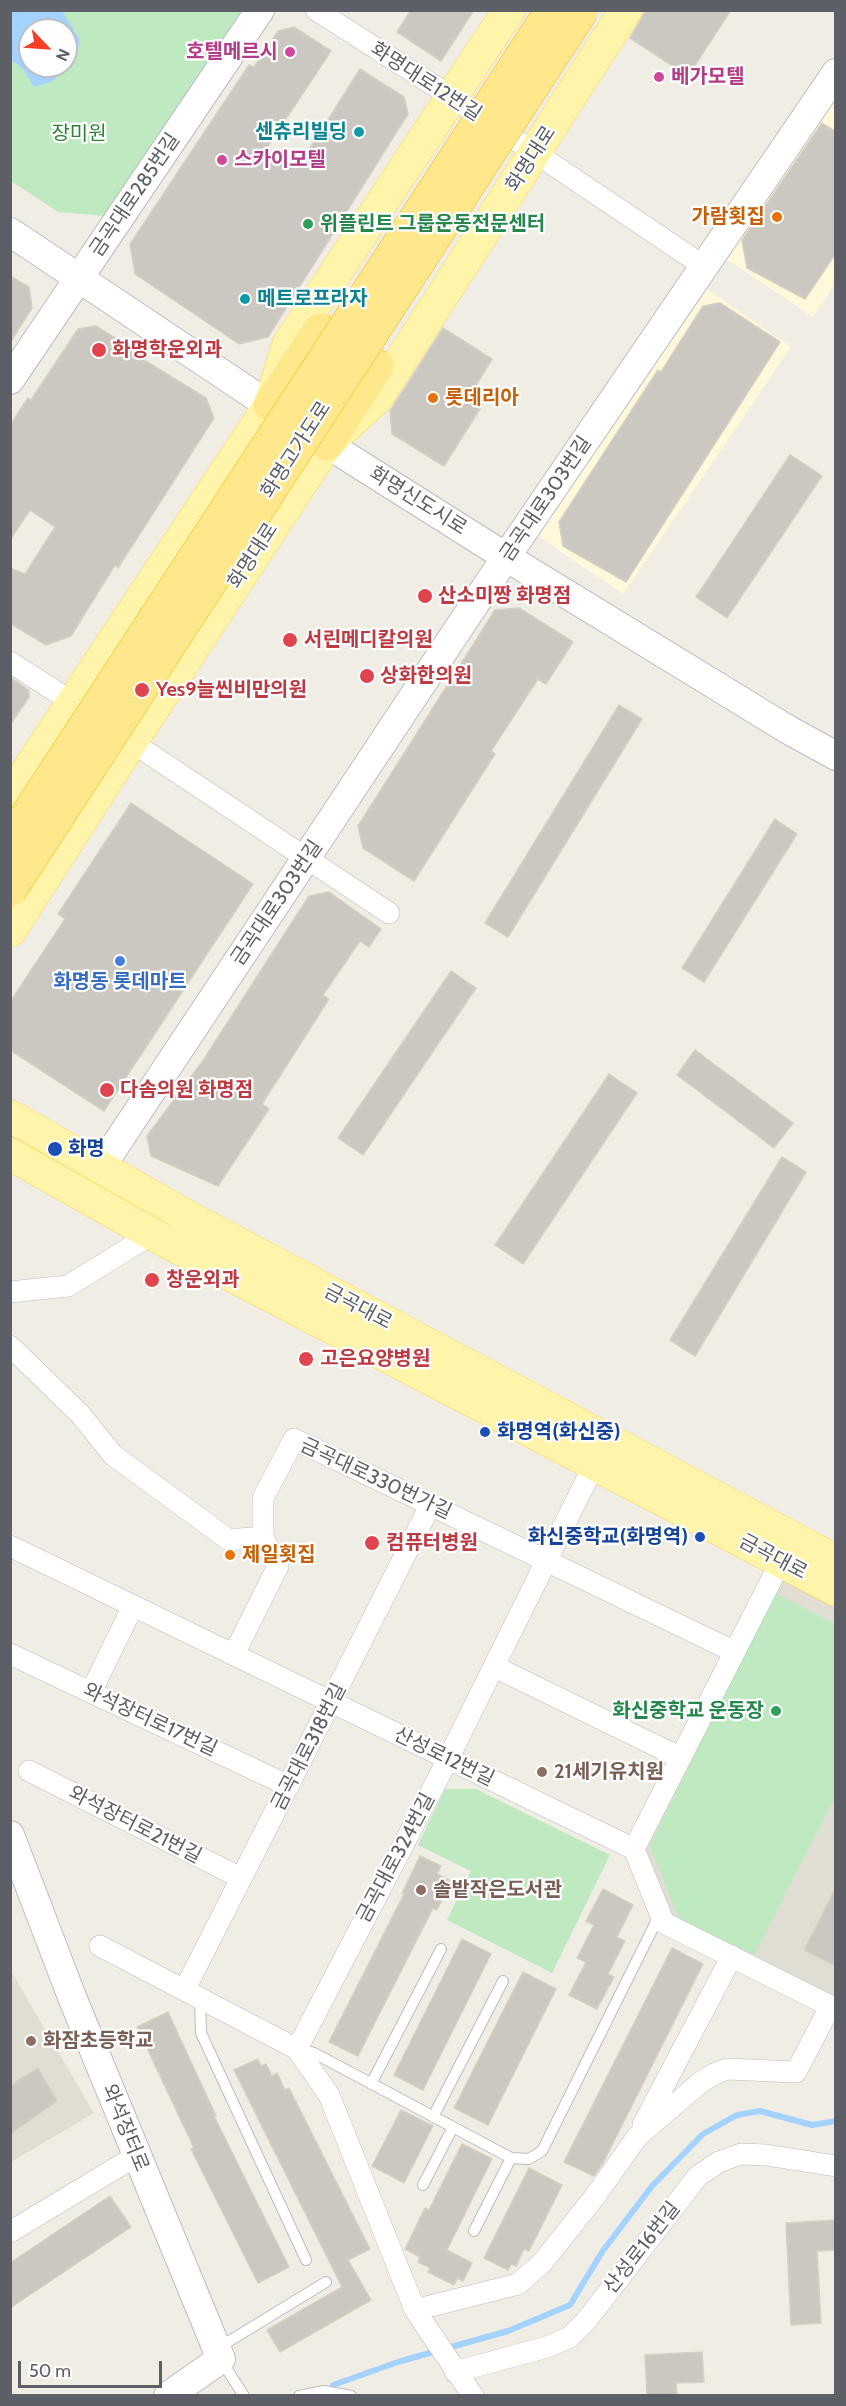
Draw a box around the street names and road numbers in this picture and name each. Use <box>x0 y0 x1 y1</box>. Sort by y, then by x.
street label: 화명대로12번길 <box>366 37 486 127</box>
street label: 화명대로 <box>501 122 561 196</box>
street label: 금곡대로285번길 <box>85 129 185 261</box>
street label: 화명고가도로 <box>256 397 336 503</box>
street label: 금곡대로303번길 <box>495 432 597 566</box>
street label: 화명신도시로 <box>365 462 471 540</box>
street label: 화명대로 <box>223 519 283 593</box>
street label: 금곡대로303번길 <box>226 836 328 970</box>
street label: 금곡대로 <box>320 1279 396 1335</box>
street label: 금곡대로330번가길 <box>296 1433 456 1525</box>
street label: 금곡대로 <box>735 1529 811 1585</box>
street label: 와석장터로17번길 <box>79 1678 221 1762</box>
street label: 금곡대로318번길 <box>267 1679 351 1815</box>
street label: 산성로12번길 <box>390 1722 498 1792</box>
street label: 와석장터로21번길 <box>65 1781 205 1869</box>
street label: 금곡대로324번길 <box>352 1789 440 1927</box>
street label: 와석장터로 <box>97 2081 153 2175</box>
street label: 산성로16번길 <box>599 2197 685 2299</box>

